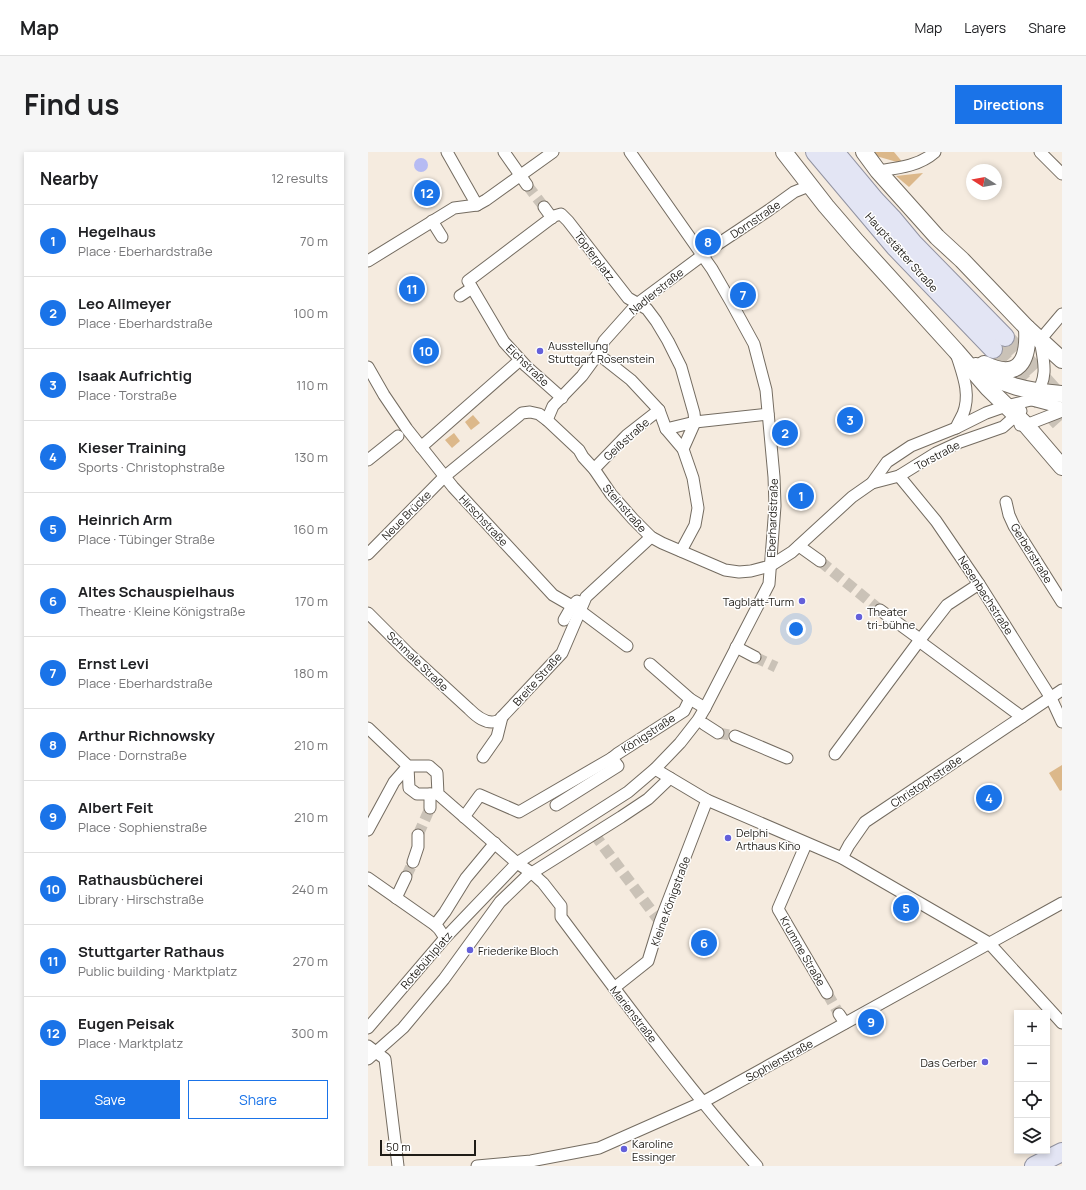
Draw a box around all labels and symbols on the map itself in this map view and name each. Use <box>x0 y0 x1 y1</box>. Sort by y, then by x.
north arrow <box>966 164 1002 200</box>
pin: 12 <box>414 178 440 208</box>
street label: Dornstraße <box>727 196 783 241</box>
street label: Hauptstätter Straße <box>862 209 942 295</box>
pin: 8 <box>695 227 721 257</box>
street label: Töpferplatz <box>571 228 619 284</box>
street label: Nadlerstraße <box>626 264 687 318</box>
pin: 11 <box>399 274 425 304</box>
pin: 7 <box>730 280 756 310</box>
pin: 10 <box>413 336 439 366</box>
place label: Ausstellung Stuttgart Rosenstein <box>548 338 655 366</box>
street label: Eichstraße <box>503 341 553 390</box>
marker: Ausstellung Stuttgart Rosenstein <box>535 346 545 356</box>
pin: 3 <box>837 405 863 435</box>
street label: Geißstraße <box>600 414 652 463</box>
pin: 2 <box>772 418 798 448</box>
street label: Torstraße <box>912 437 963 473</box>
street label: Eberhardstraße <box>763 478 781 558</box>
street label: Steinstraße <box>600 481 651 536</box>
pin: 1 <box>788 481 814 511</box>
street label: Neue Brücke <box>378 487 434 543</box>
street label: Hirschstraße <box>456 491 512 549</box>
street label: Gerberstraße <box>1008 520 1057 586</box>
street label: Nesenbachstraße <box>955 553 1017 638</box>
place label: Tagblatt-Turm <box>723 594 794 609</box>
marker: Tagblatt-Turm <box>797 596 807 606</box>
place label: Theater tri-bühne <box>867 604 916 632</box>
marker: Theater tri-bühne <box>854 612 864 622</box>
your location <box>786 619 806 639</box>
street label: Schmale Straße <box>384 628 452 695</box>
street label: Breite Straße <box>509 649 565 709</box>
street label: Königstraße <box>618 710 678 756</box>
street label: Christophstraße <box>887 751 965 811</box>
pin: 4 <box>976 783 1002 813</box>
place label: Delphi Arthaus Kino <box>736 825 801 853</box>
marker: Delphi Arthaus Kino <box>723 833 733 843</box>
street label: Kleine Königstraße <box>647 854 693 948</box>
pin: 5 <box>893 893 919 923</box>
street label: Krumme Straße <box>777 913 829 989</box>
street label: Rotebühlplatz <box>397 928 455 992</box>
pin: 6 <box>691 928 717 958</box>
place label: Friederike Bloch <box>478 943 558 958</box>
marker: Friederike Bloch <box>465 945 475 955</box>
street label: Marienstraße <box>607 983 661 1046</box>
pin: 9 <box>858 1007 884 1037</box>
street label: Sophienstraße <box>743 1035 816 1085</box>
place label: Das Gerber <box>920 1055 977 1070</box>
marker: Das Gerber <box>980 1057 990 1067</box>
place label: Karoline Essinger <box>632 1136 676 1164</box>
scale bar <box>380 1138 476 1157</box>
marker: Karoline Essinger <box>619 1144 629 1154</box>

